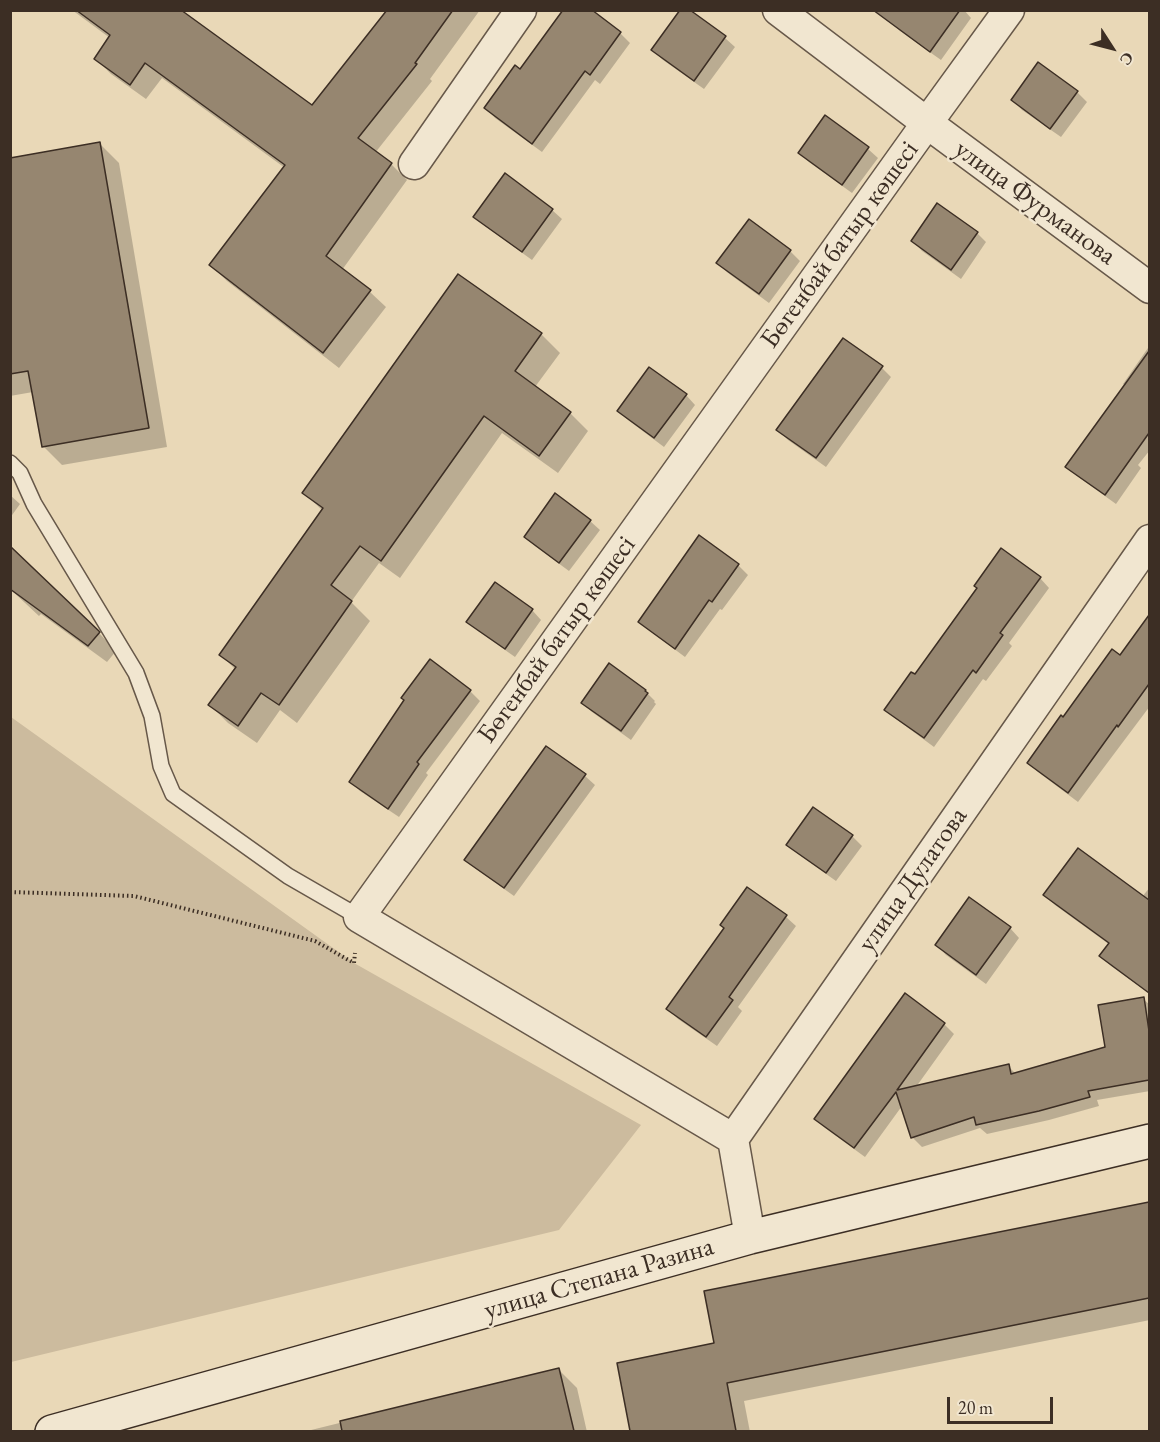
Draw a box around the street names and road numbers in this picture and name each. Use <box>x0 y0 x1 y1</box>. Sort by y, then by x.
street label: улица Фурманова <box>948 133 1122 273</box>
street label: Бөгенбай батыр көшесі <box>754 135 926 355</box>
street label: Бөгенбай батыр көшесі <box>471 530 643 750</box>
street label: улица Дулатова <box>851 801 975 959</box>
street label: улица Степана Разина <box>480 1231 718 1327</box>

